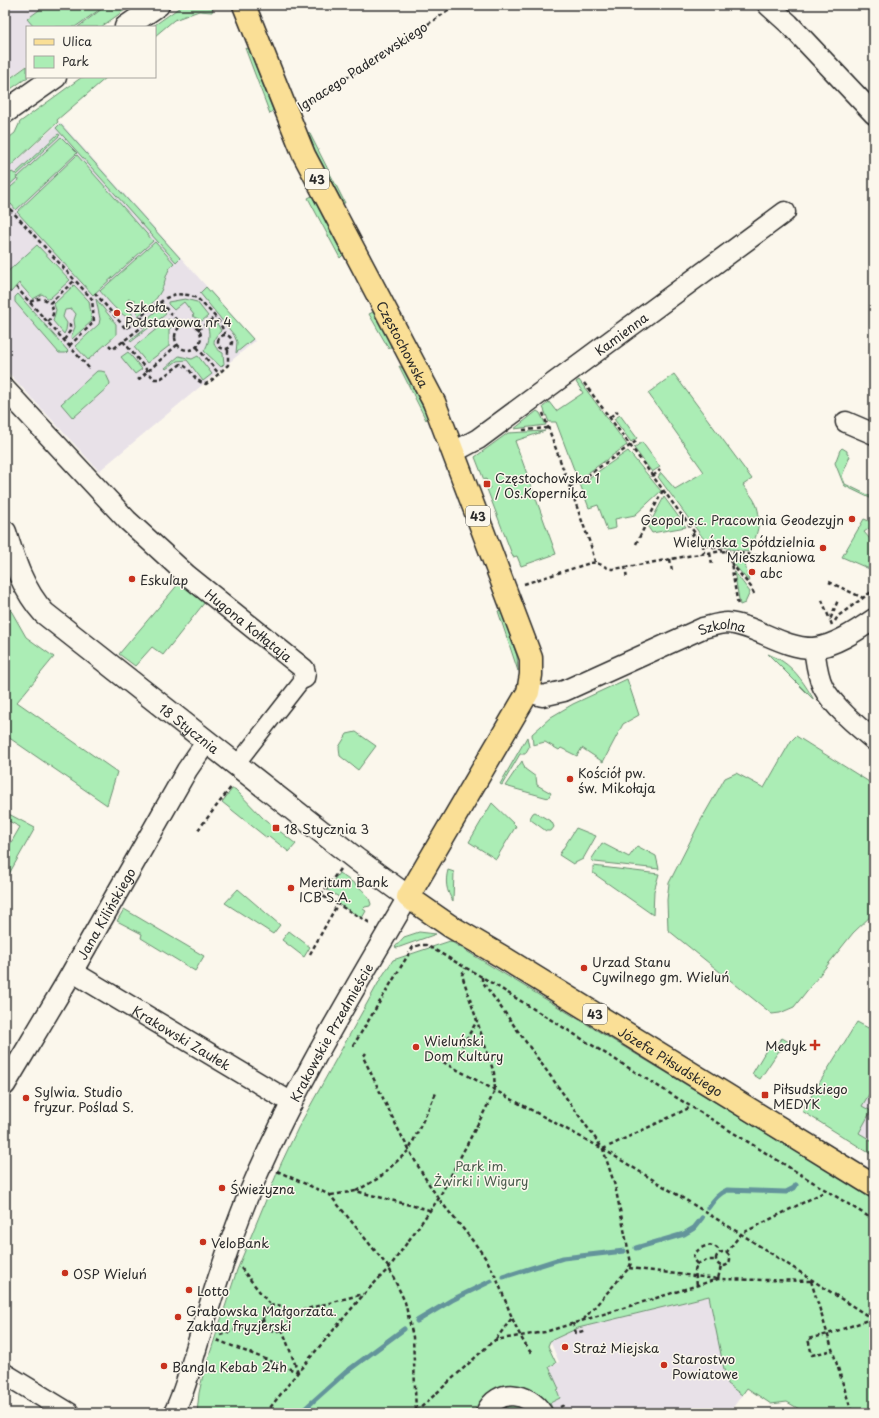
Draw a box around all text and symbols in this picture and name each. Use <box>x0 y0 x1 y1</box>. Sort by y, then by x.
street label: Ignacego Paderewskiego <box>293 17 431 115</box>
legend <box>26 26 156 78</box>
text: Ulica <box>62 32 92 50</box>
text: Park <box>62 52 89 70</box>
road number: 43 <box>305 169 329 189</box>
place label: Szkoła Podstawowa nr 4 <box>125 297 232 331</box>
street label: Częstochowska <box>373 297 434 391</box>
street label: Kamienna <box>590 307 652 359</box>
marker: Szkoła Podstawowa nr 4 <box>112 308 122 318</box>
place label: Częstochowska 1 / Os.Kopernika <box>495 468 600 502</box>
marker: Częstochowska 1 / Os.Kopernika <box>482 479 492 489</box>
road number: 43 <box>466 506 490 526</box>
place label: Geopol s.c. Pracownia Geodezyjn <box>641 510 844 529</box>
marker: Geopol s.c. Pracownia Geodezyjn <box>847 514 857 524</box>
place label: Wieluńska Spółdzielnia Mieszkaniowa <box>673 532 816 566</box>
marker: Wieluńska Spółdzielnia Mieszkaniowa <box>818 543 828 553</box>
place label: abc <box>760 563 783 582</box>
marker: abc <box>747 567 757 577</box>
place label: Eskulap <box>140 570 188 589</box>
marker: Eskulap <box>127 574 137 584</box>
street label: Hugona Kołłątaja <box>201 584 297 666</box>
street label: Szkolna <box>694 613 750 639</box>
street label: 18 Stycznia <box>155 698 224 758</box>
place label: Kościół pw. św. Mikołaja <box>578 763 656 797</box>
marker: Kościół pw. św. Mikołaja <box>565 774 575 784</box>
place label: 18 Stycznia 3 <box>284 819 369 838</box>
marker: 18 Stycznia 3 <box>271 823 281 833</box>
street label: Jana Kilińskiego <box>72 864 139 963</box>
place label: Meritum Bank ICB S.A. <box>299 872 388 906</box>
marker: Meritum Bank ICB S.A. <box>286 883 296 893</box>
place label: Urzad Stanu Cywilnego gm. Wieluń <box>592 952 729 986</box>
street label: Krakowskie Przedmieście <box>284 959 377 1105</box>
marker: Urzad Stanu Cywilnego gm. Wieluń <box>579 963 589 973</box>
street label: Krakowski Zaułek <box>129 1000 235 1074</box>
road number: 43 <box>583 1004 607 1024</box>
street label: Józefa Piłsudskiego <box>615 1021 727 1100</box>
place label: Wieluński Dom Kultury <box>424 1031 504 1065</box>
place label: Medyk <box>765 1036 807 1055</box>
marker: Medyk <box>810 1040 820 1050</box>
marker: Wieluński Dom Kultury <box>411 1042 421 1052</box>
place label: Piłsudskiego MEDYK <box>773 1079 848 1113</box>
place label: Sylwia. Studio fryzur. Poślad S. <box>34 1082 134 1116</box>
marker: Piłsudskiego MEDYK <box>760 1090 770 1100</box>
marker: Sylwia. Studio fryzur. Poślad S. <box>21 1093 31 1103</box>
park label: Park im. Żwirki i Wigury <box>434 1156 528 1190</box>
place label: Świeżyzna <box>230 1179 295 1198</box>
marker: Świeżyzna <box>217 1183 227 1193</box>
place label: VeloBank <box>211 1233 269 1252</box>
marker: VeloBank <box>198 1237 208 1247</box>
place label: OSP Wieluń <box>73 1264 147 1283</box>
marker: OSP Wieluń <box>60 1268 70 1278</box>
place label: Lotto <box>197 1281 229 1300</box>
marker: Lotto <box>184 1285 194 1295</box>
place label: Grabowska Małgorzata. Zakład fryzjerski <box>186 1301 337 1335</box>
marker: Grabowska Małgorzata. Zakład fryzjerski <box>173 1312 183 1322</box>
place label: Straż Miejska <box>573 1338 660 1357</box>
marker: Straż Miejska <box>560 1342 570 1352</box>
place label: Starostwo Powiatowe <box>672 1349 738 1383</box>
place label: Bangla Kebab 24h <box>172 1357 287 1376</box>
marker: Starostwo Powiatowe <box>659 1360 669 1370</box>
marker: Bangla Kebab 24h <box>159 1361 169 1371</box>

